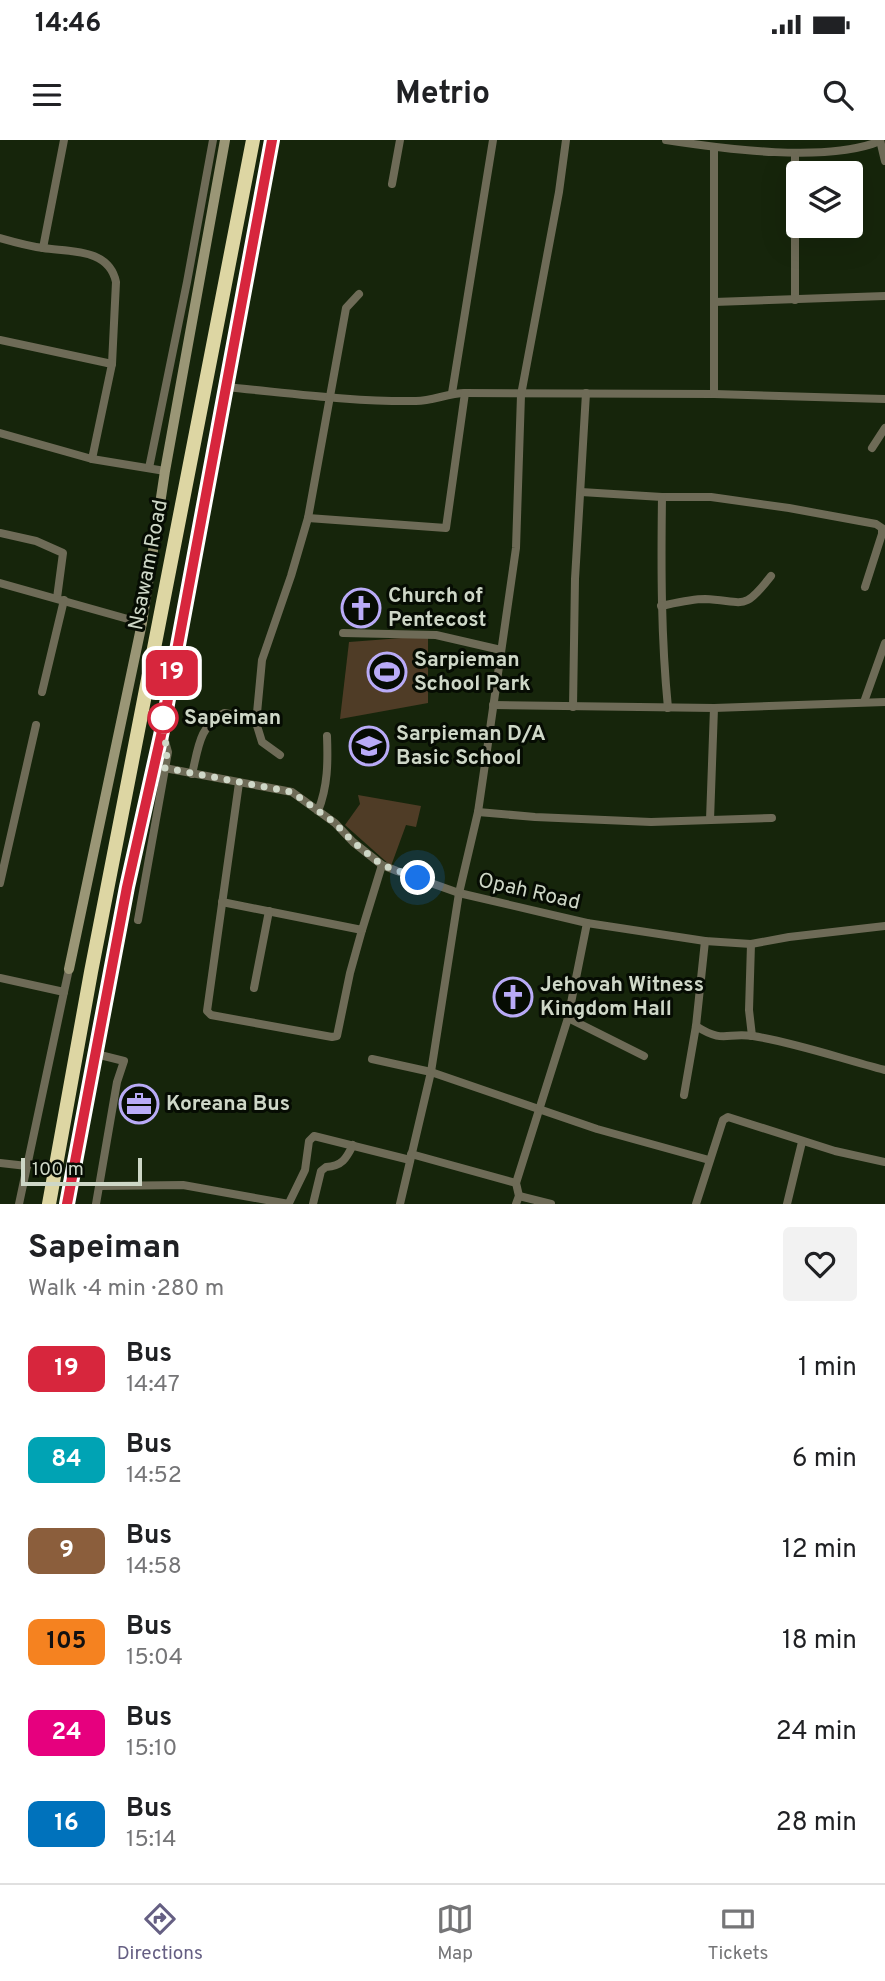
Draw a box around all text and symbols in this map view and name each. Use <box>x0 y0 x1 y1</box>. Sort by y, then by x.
text: 14:46 <box>35 8 101 41</box>
text: Metrio <box>395 75 490 115</box>
icon: menu <box>28 76 66 114</box>
icon: search <box>819 76 857 114</box>
map controls <box>786 161 863 238</box>
button: layers <box>786 161 863 238</box>
street label: Nsawam Road <box>123 497 175 633</box>
place label: Church of Pentecost <box>388 583 487 634</box>
church icon: Church of Pentecost <box>340 587 382 629</box>
place label: Sarpieman School Park <box>414 647 531 698</box>
line badge: 19 <box>140 650 204 696</box>
sports icon: Sarpieman School Park <box>366 651 408 693</box>
text: 19 <box>160 658 184 688</box>
marker: Sapeiman <box>148 703 178 733</box>
place label: Sapeiman <box>184 705 281 732</box>
place label: Sarpieman D/A Basic School <box>396 721 546 772</box>
school or university icon: Sarpieman D/A Basic School <box>348 725 390 767</box>
your location <box>400 860 435 895</box>
street label: Opah Road <box>475 867 583 917</box>
place label: Jehovah Witness Kingdom Hall <box>540 972 704 1023</box>
church icon: Jehovah Witness Kingdom Hall <box>492 976 534 1018</box>
office icon: Koreana Bus <box>118 1083 160 1125</box>
place label: Koreana Bus <box>166 1091 290 1118</box>
scale bar <box>21 1155 142 1187</box>
text: 100 m <box>32 1158 84 1182</box>
button: heart <box>783 1227 857 1301</box>
text: Sapeiman <box>28 1228 181 1270</box>
text: Walk · 4 min · 280 m <box>28 1275 224 1304</box>
text: Bus <box>126 1338 172 1371</box>
text: 1 min <box>798 1352 857 1385</box>
text: 19 <box>54 1354 79 1384</box>
text: 14:47 <box>126 1371 180 1400</box>
text: Bus <box>126 1429 172 1462</box>
text: 6 min <box>792 1443 857 1476</box>
text: 84 <box>51 1445 82 1475</box>
text: 14:52 <box>126 1462 182 1491</box>
text: Bus <box>126 1520 172 1553</box>
text: 12 min <box>782 1534 857 1567</box>
text: 9 <box>59 1536 74 1566</box>
text: 14:58 <box>126 1553 182 1582</box>
text: Bus <box>126 1611 172 1644</box>
text: 18 min <box>782 1625 857 1658</box>
text: 105 <box>46 1627 87 1657</box>
text: 15:04 <box>126 1644 183 1673</box>
text: Bus <box>126 1702 172 1735</box>
text: 24 min <box>776 1716 857 1749</box>
text: 24 <box>51 1718 82 1748</box>
text: 15:10 <box>126 1735 177 1764</box>
text: Bus <box>126 1793 172 1826</box>
text: 28 min <box>776 1807 857 1840</box>
text: 16 <box>54 1809 79 1839</box>
text: 15:14 <box>126 1826 176 1855</box>
tab: Directions <box>117 1900 203 1966</box>
tab: Map <box>436 1900 474 1966</box>
tab: Tickets <box>707 1900 768 1966</box>

